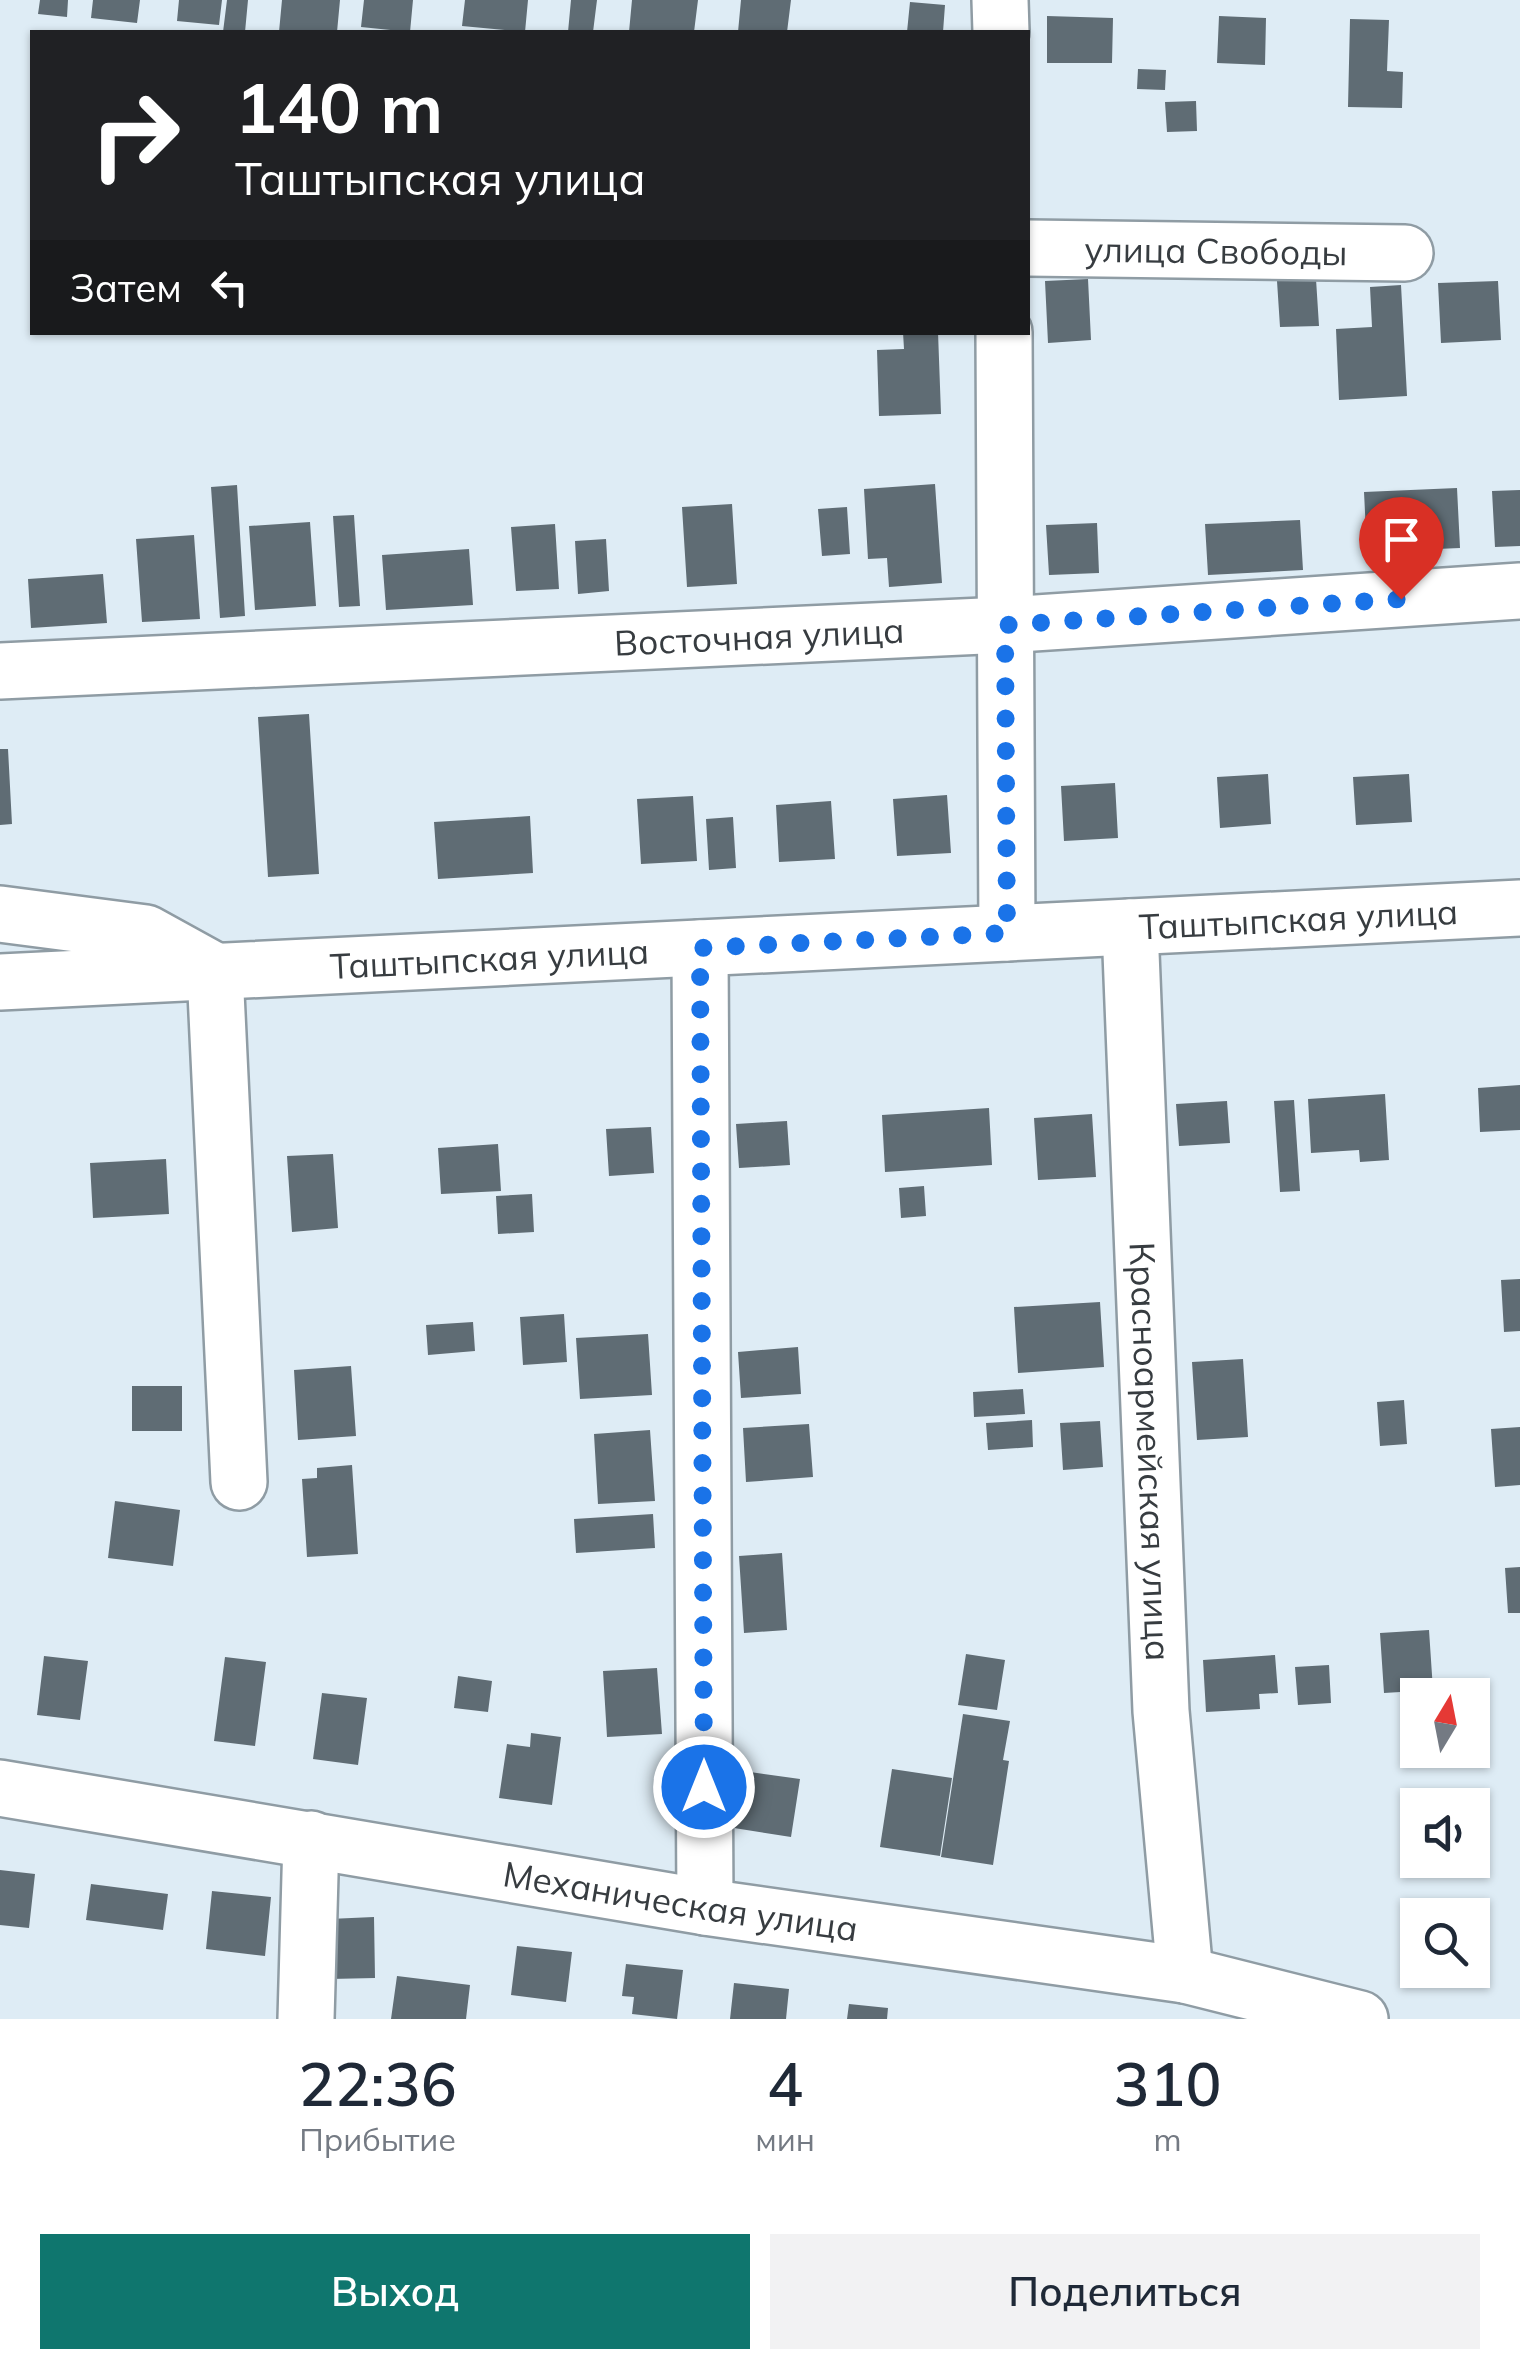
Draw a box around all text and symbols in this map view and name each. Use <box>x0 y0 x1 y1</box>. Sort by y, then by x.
text: 140 m <box>235 63 443 151</box>
icon: right <box>70 70 200 200</box>
text: Таштыпская улица <box>235 150 646 206</box>
street label: улица Свободы <box>1084 227 1348 274</box>
icon: left <box>202 260 257 315</box>
text: Затем <box>70 264 182 312</box>
pin <box>1359 497 1444 600</box>
icon: arrive <box>1374 512 1429 567</box>
street label: Восточная улица <box>613 608 905 665</box>
street label: Таштыпская улица <box>1138 889 1459 949</box>
street label: Таштыпская улица <box>329 928 650 988</box>
street label: Красноармейская улица <box>1120 1241 1181 1662</box>
north arrow <box>1400 1678 1490 1768</box>
map controls <box>1400 1678 1490 1988</box>
position arrow <box>652 1735 756 1839</box>
button: sound <box>1400 1788 1490 1878</box>
street label: Механическая улица <box>500 1851 861 1950</box>
button: search <box>1400 1898 1490 1988</box>
text: 22:36 <box>299 2046 457 2121</box>
text: 4 <box>767 2046 803 2121</box>
text: 310 <box>1113 2046 1221 2121</box>
text: Прибытие <box>299 2119 456 2159</box>
text: мин <box>755 2119 815 2159</box>
text: m <box>1153 2119 1182 2159</box>
button: Выход <box>40 2234 750 2349</box>
button: Поделиться <box>770 2234 1480 2349</box>

